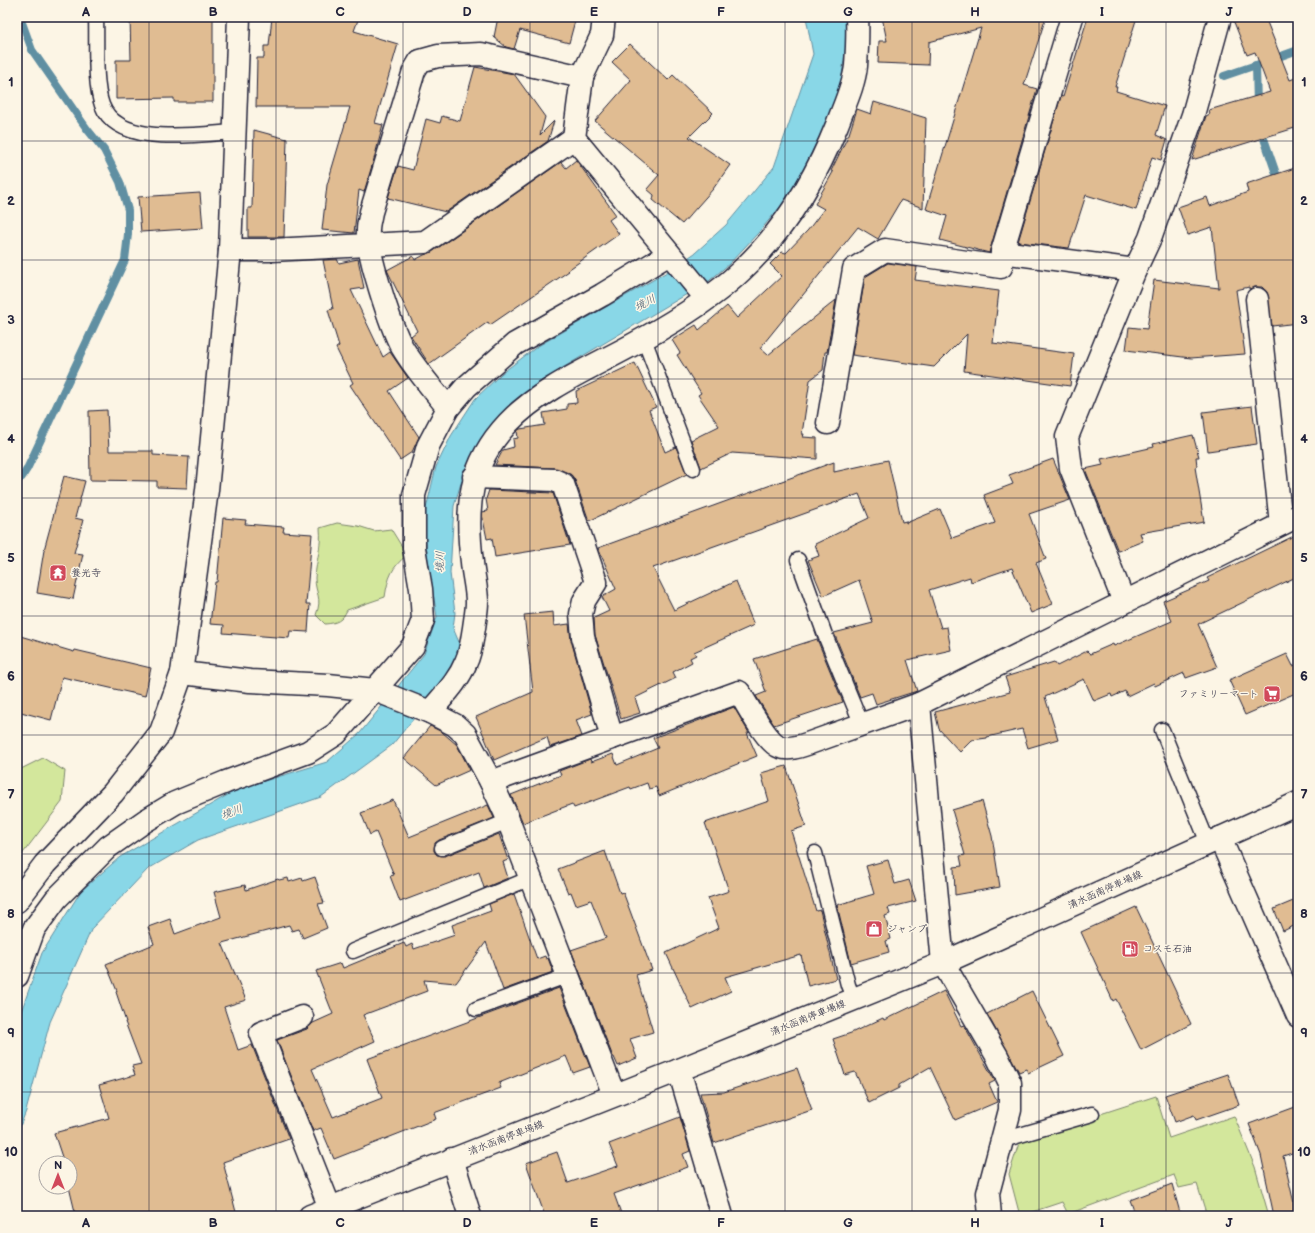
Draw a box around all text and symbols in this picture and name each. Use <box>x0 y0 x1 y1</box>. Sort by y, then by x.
text: A <box>81 4 90 20</box>
text: B <box>208 4 218 20</box>
text: C <box>335 4 345 20</box>
text: D <box>462 4 472 20</box>
text: E <box>590 4 599 20</box>
text: F <box>717 4 725 20</box>
text: G <box>843 4 853 20</box>
text: H <box>970 4 980 20</box>
text: I <box>1100 4 1104 20</box>
text: J <box>1225 4 1233 20</box>
text: 1 <box>8 74 14 90</box>
text: 1 <box>1301 74 1307 90</box>
text: 2 <box>7 193 15 209</box>
text: 2 <box>1300 193 1308 209</box>
water label: 境川 <box>632 292 658 314</box>
text: 3 <box>7 312 15 328</box>
text: 3 <box>1300 312 1308 328</box>
text: 4 <box>7 431 15 447</box>
text: 4 <box>1300 431 1308 447</box>
text: 5 <box>7 550 15 566</box>
text: 5 <box>1300 550 1308 566</box>
water label: 境川 <box>433 551 447 573</box>
temple icon: 養光寺 <box>48 563 68 583</box>
place label: 養光寺 <box>71 567 101 579</box>
text: 6 <box>7 668 15 684</box>
text: 6 <box>1300 668 1308 684</box>
supermarket icon: ファミリーマート <box>1262 684 1282 704</box>
place label: ファミリーマート <box>1179 688 1259 700</box>
text: 7 <box>7 787 15 803</box>
text: 7 <box>1300 787 1308 803</box>
water label: 境川 <box>219 802 245 822</box>
street label: 清水函南停車場線 <box>1066 868 1144 912</box>
text: 8 <box>7 906 15 922</box>
text: 8 <box>1300 906 1308 922</box>
shop icon: ジャンプ <box>864 919 884 939</box>
place label: ジャンプ <box>887 923 927 935</box>
fuel station icon: コスモ石油 <box>1120 939 1140 959</box>
place label: コスモ石油 <box>1143 943 1193 955</box>
street label: 清水函南停車場線 <box>769 997 847 1039</box>
text: 9 <box>7 1025 15 1041</box>
text: 9 <box>1300 1025 1308 1041</box>
street label: 清水函南停車場線 <box>467 1118 545 1158</box>
text: 10 <box>4 1144 18 1160</box>
text: 10 <box>1297 1144 1311 1160</box>
north arrow <box>38 1155 78 1195</box>
text: N <box>54 1159 62 1172</box>
text: A <box>81 1215 90 1231</box>
text: B <box>208 1215 218 1231</box>
text: C <box>335 1215 345 1231</box>
text: D <box>462 1215 472 1231</box>
text: E <box>590 1215 599 1231</box>
text: F <box>717 1215 725 1231</box>
text: G <box>843 1215 853 1231</box>
text: H <box>970 1215 980 1231</box>
text: I <box>1100 1215 1104 1231</box>
text: J <box>1225 1215 1233 1231</box>

